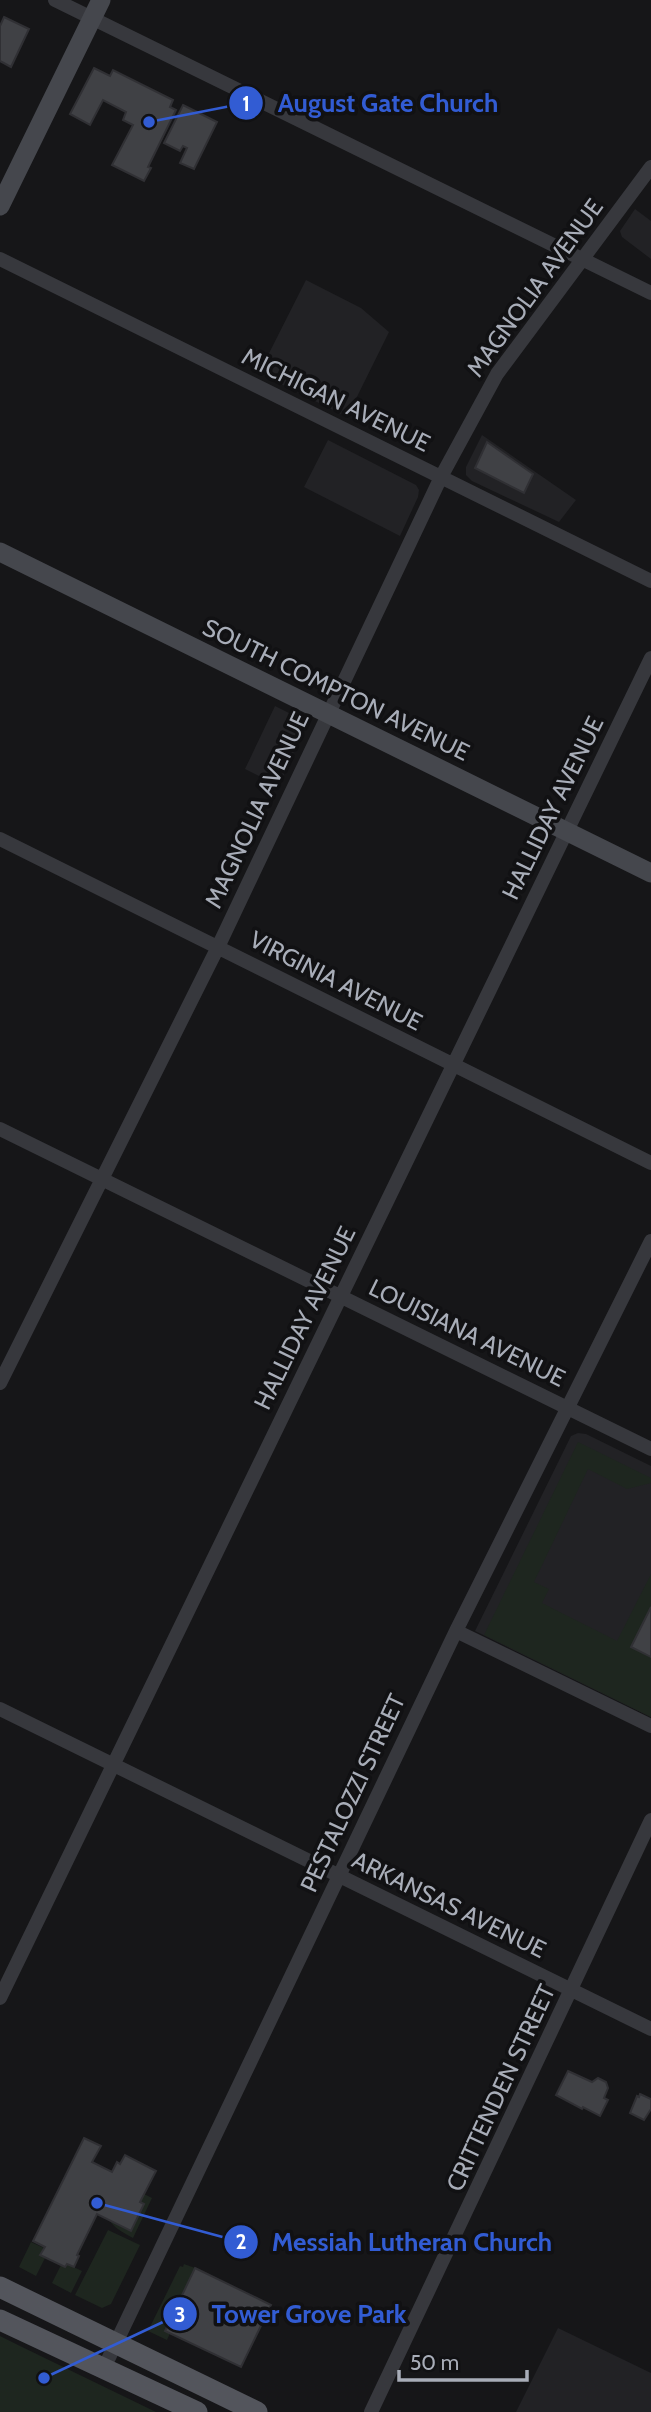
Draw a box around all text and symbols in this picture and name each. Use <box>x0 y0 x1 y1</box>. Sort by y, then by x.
callout: August Gate Church <box>229 80 512 127</box>
text: August Gate Church <box>278 87 498 119</box>
text: 1 <box>242 91 250 116</box>
street label: MAGNOLIA AVENUE <box>460 193 609 382</box>
street label: MICHIGAN AVENUE <box>237 341 435 458</box>
street label: SOUTH COMPTON AVENUE <box>198 612 474 767</box>
street label: MAGNOLIA AVENUE <box>198 707 315 912</box>
street label: HALLIDAY AVENUE <box>496 711 610 904</box>
street label: VIRGINIA AVENUE <box>245 925 427 1037</box>
street label: HALLIDAY AVENUE <box>248 1221 362 1414</box>
street label: LOUISIANA AVENUE <box>364 1272 570 1393</box>
street label: PESTALOZZI STREET <box>294 1689 411 1897</box>
street label: ARKANSAS AVENUE <box>348 1845 551 1964</box>
street label: CRITTENDEN STREET <box>440 1980 561 2196</box>
callout: Messiah Lutheran Church <box>223 2218 567 2265</box>
text: Messiah Lutheran Church <box>272 2226 552 2258</box>
text: 2 <box>235 2229 247 2254</box>
callout: Tower Grove Park <box>162 2291 420 2338</box>
text: Tower Grove Park <box>212 2298 407 2330</box>
text: 3 <box>174 2302 186 2327</box>
scale bar <box>399 2338 527 2382</box>
text: 50 m <box>410 2350 459 2375</box>

